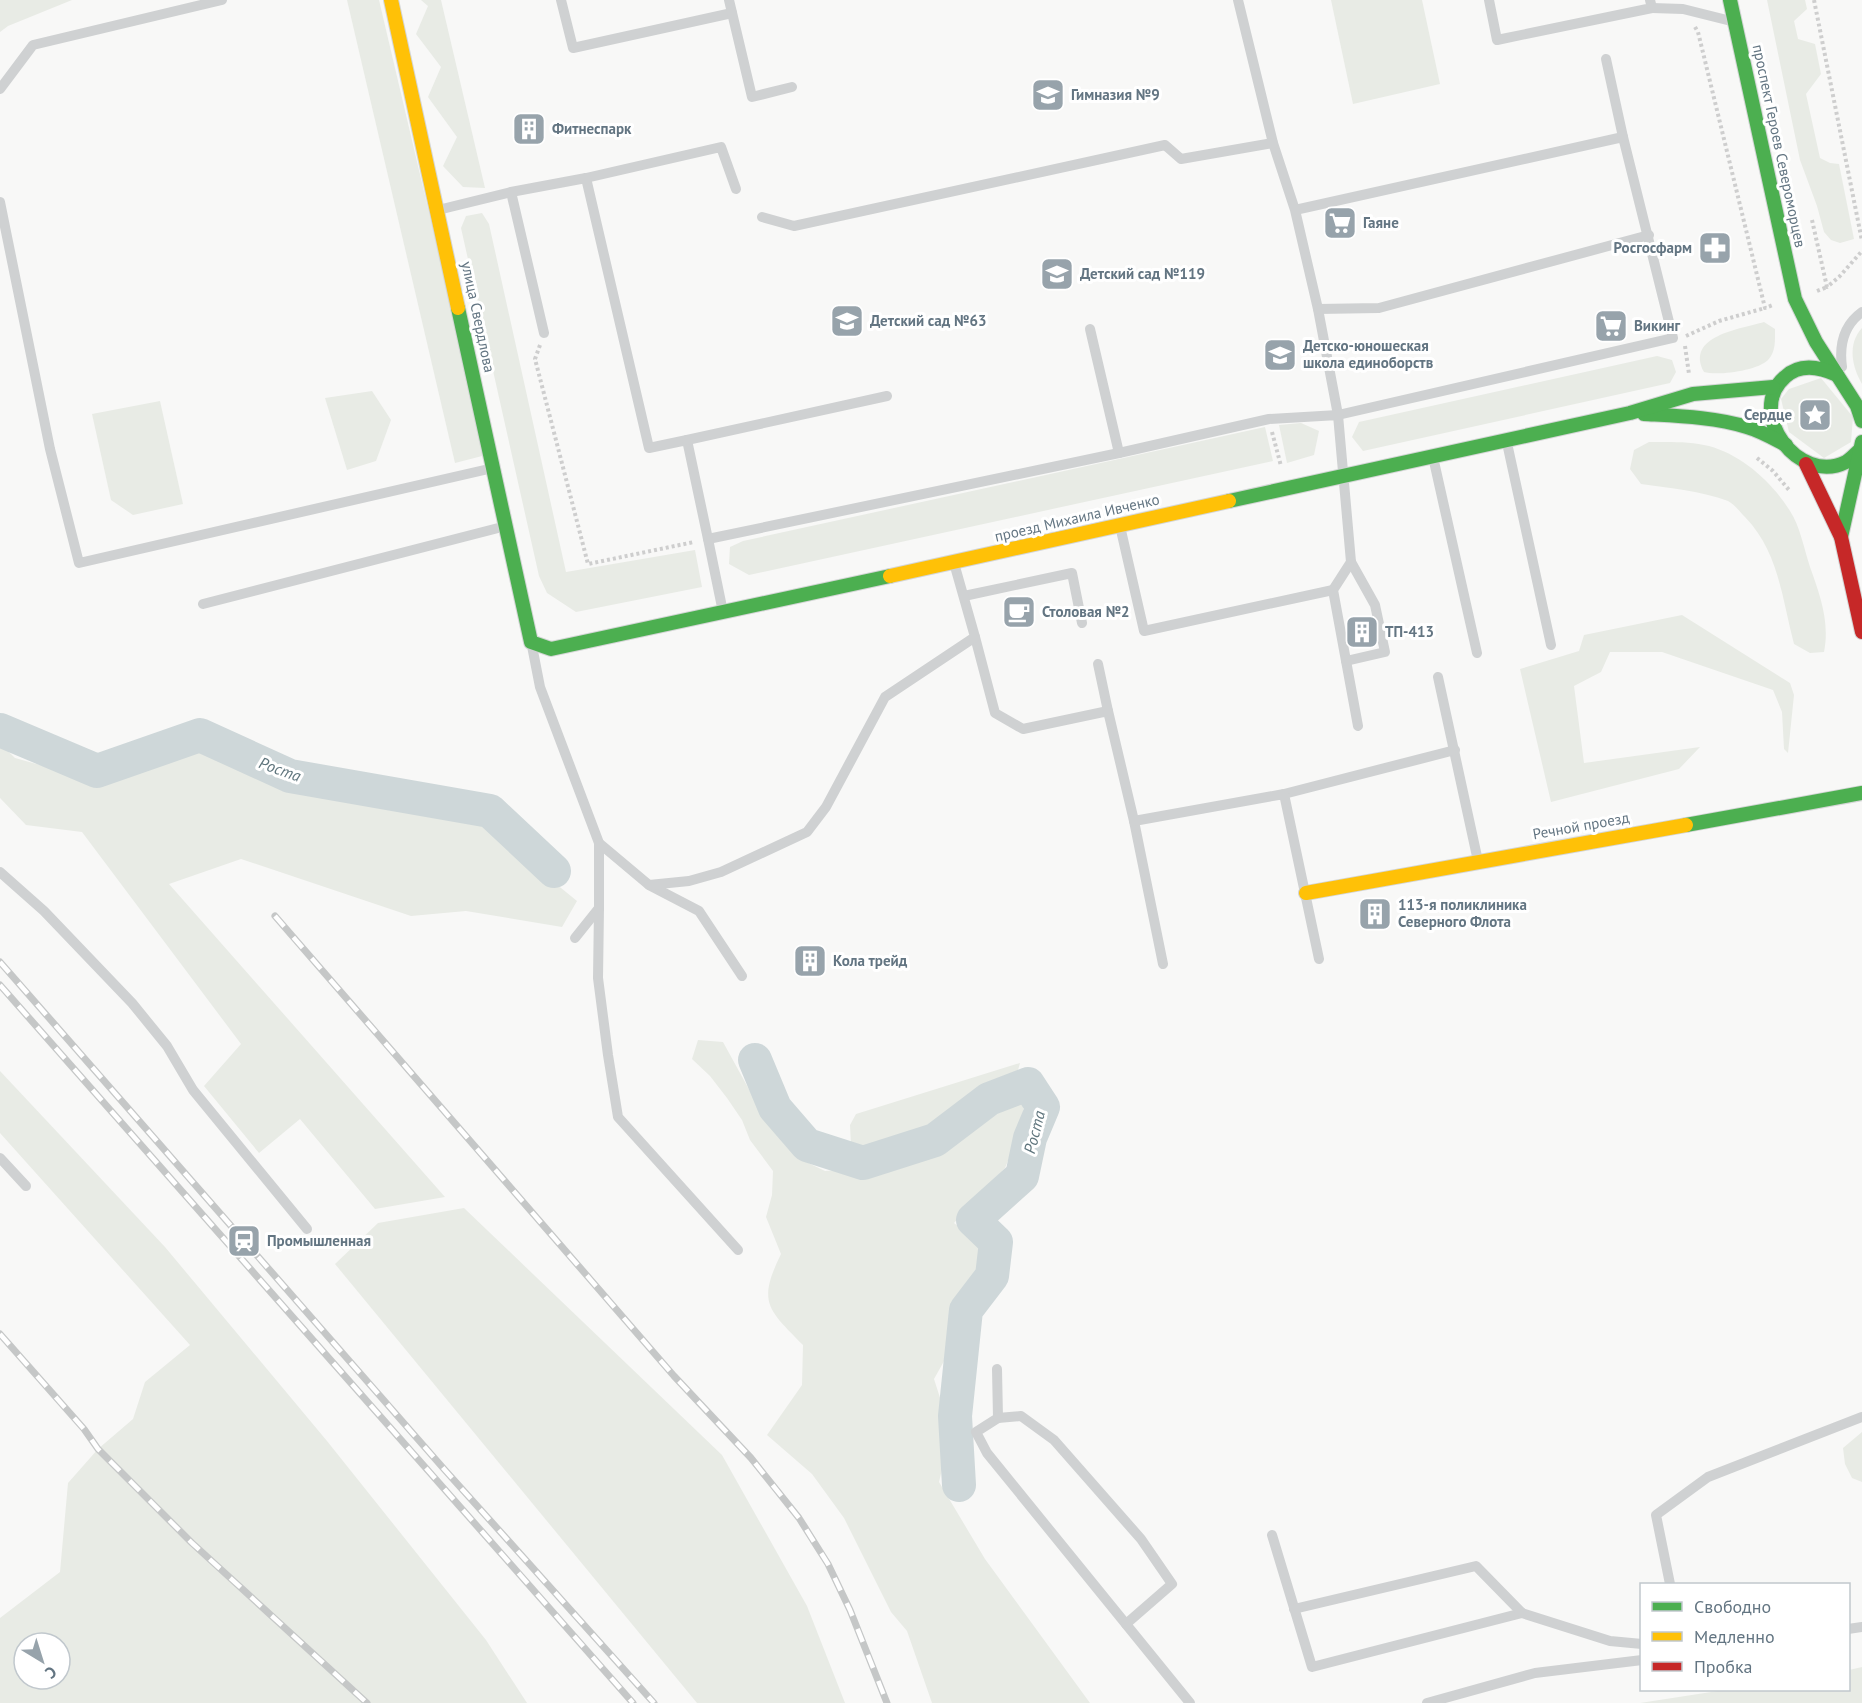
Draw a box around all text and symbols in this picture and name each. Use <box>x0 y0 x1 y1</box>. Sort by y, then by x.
street label: проспект Героев Североморцев <box>1749 43 1810 249</box>
school or university icon: Гимназия №9 <box>1030 77 1066 113</box>
place label: Гимназия №9 <box>1071 85 1160 104</box>
building icon: Фитнеспарк <box>511 111 547 147</box>
place label: Фитнеспарк <box>552 119 632 138</box>
supermarket icon: Гаяне <box>1322 205 1358 241</box>
place label: Гаяне <box>1363 213 1399 232</box>
pharmacy icon: Росгосфарм <box>1697 230 1733 266</box>
place label: Росгосфарм <box>1614 238 1692 257</box>
school or university icon: Детский сад №119 <box>1039 256 1075 292</box>
street label: улица Свердлова <box>457 260 500 374</box>
place label: Детский сад №119 <box>1080 264 1205 283</box>
school or university icon: Детский сад №63 <box>829 303 865 339</box>
supermarket icon: Викинг <box>1593 308 1629 344</box>
place label: Детский сад №63 <box>870 311 987 330</box>
place label: Викинг <box>1634 316 1681 335</box>
place label: Детско-юношеская школа единоборств <box>1303 336 1434 372</box>
school or university icon: Детско-юношеская школа единоборств <box>1262 337 1298 373</box>
place icon: Сердце <box>1797 397 1833 433</box>
place label: Сердце <box>1744 405 1792 424</box>
street label: проезд Михаила Ивченко <box>993 489 1161 546</box>
cafe icon: Столовая №2 <box>1001 594 1037 630</box>
place label: Столовая №2 <box>1042 602 1130 621</box>
building icon: ТП-413 <box>1344 614 1380 650</box>
place label: ТП-413 <box>1385 622 1434 641</box>
water label: Роста <box>256 752 304 786</box>
street label: Речной проезд <box>1531 808 1631 843</box>
place label: 113-я поликлиника Северного Флота <box>1398 895 1527 931</box>
building icon: 113-я поликлиника Северного Флота <box>1357 896 1393 932</box>
building icon: Кола трейд <box>792 943 828 979</box>
place label: Кола трейд <box>833 951 908 970</box>
water label: Роста <box>1019 1108 1049 1155</box>
station icon: Промышленная <box>226 1223 262 1259</box>
place label: Промышленная <box>267 1231 371 1250</box>
legend <box>1640 1583 1850 1691</box>
text: Свободно <box>1694 1595 1771 1618</box>
text: Медленно <box>1694 1625 1775 1648</box>
north arrow <box>12 1631 72 1691</box>
text: Пробка <box>1694 1655 1752 1678</box>
text: С <box>42 1662 61 1683</box>

